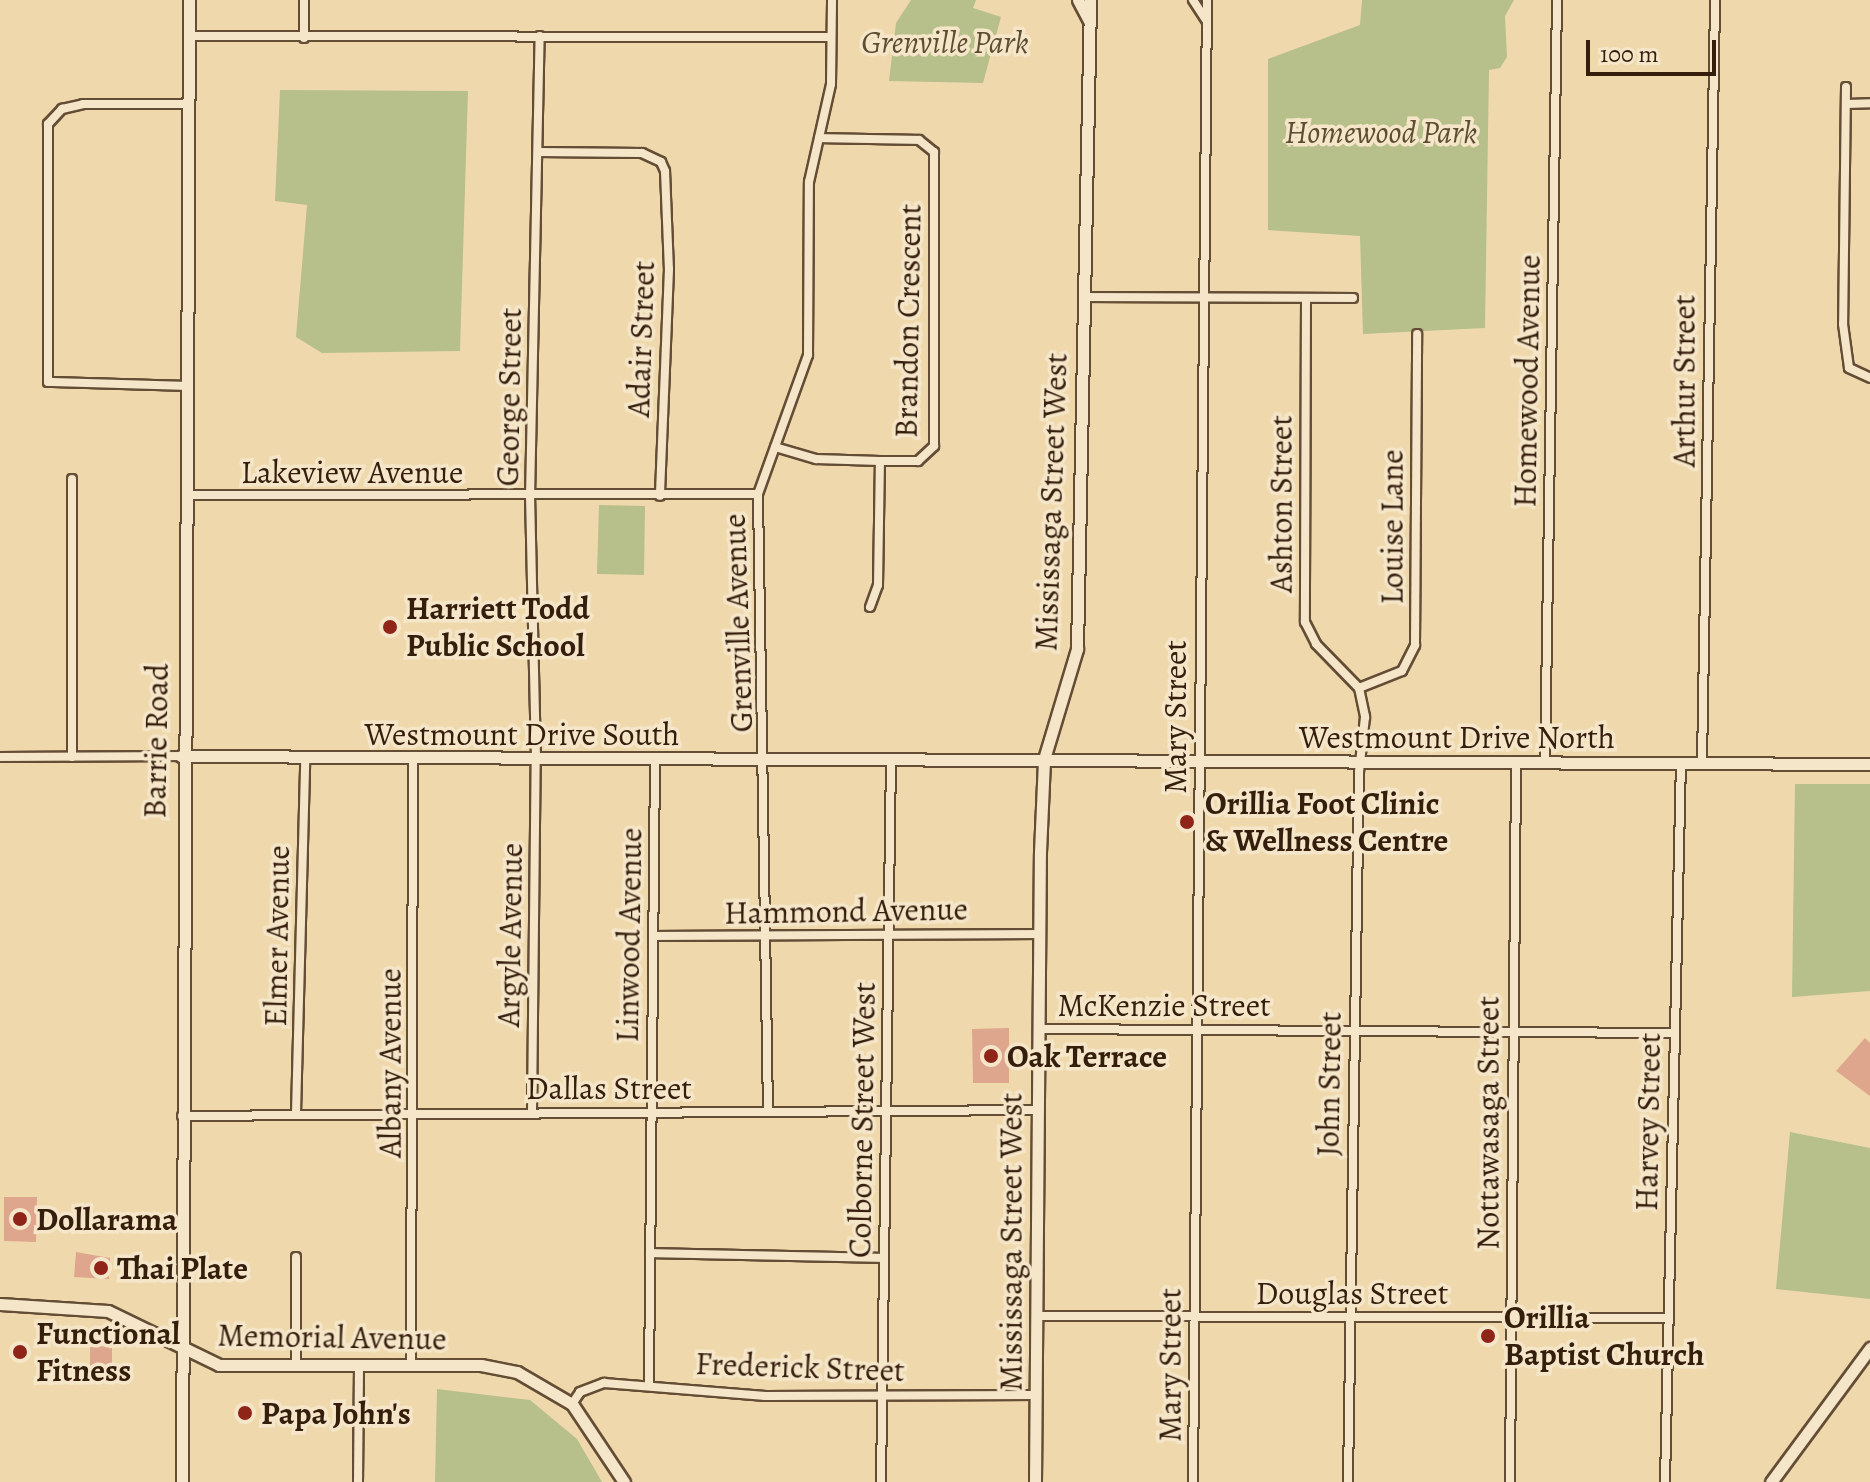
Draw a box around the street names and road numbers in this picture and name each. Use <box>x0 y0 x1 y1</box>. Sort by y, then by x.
street label: Brandon Crescent <box>887 204 929 438</box>
street label: Homewood Avenue <box>1506 254 1548 508</box>
street label: Adair Street <box>619 260 663 418</box>
street label: Arthur Street <box>1665 295 1703 467</box>
street label: George Street <box>488 307 530 487</box>
street label: Mississaga Street West <box>1027 352 1075 652</box>
street label: Ashton Street <box>1262 415 1300 593</box>
street label: Louise Lane <box>1373 449 1411 605</box>
street label: Lakeview Avenue <box>241 453 463 491</box>
street label: Grenville Avenue <box>715 513 761 733</box>
street label: Mary Street <box>1156 640 1194 794</box>
street label: Barrie Road <box>135 663 177 819</box>
street label: Westmount Drive South <box>365 715 679 753</box>
street label: Westmount Drive North <box>1299 718 1615 756</box>
street label: Linwood Avenue <box>608 827 650 1043</box>
street label: Argyle Avenue <box>489 842 531 1028</box>
street label: Elmer Avenue <box>256 845 298 1027</box>
street label: Hammond Avenue <box>724 890 968 932</box>
street label: Albany Avenue <box>371 968 409 1158</box>
street label: Colborne Street West <box>840 982 884 1258</box>
street label: McKenzie Street <box>1057 986 1271 1024</box>
street label: Nottawasaga Street <box>1469 996 1507 1250</box>
street label: John Street <box>1309 1011 1349 1157</box>
street label: Harvey Street <box>1627 1032 1669 1212</box>
street label: Dallas Street <box>526 1069 692 1107</box>
street label: Mississaga Street West <box>992 1093 1030 1391</box>
street label: Douglas Street <box>1256 1274 1448 1312</box>
street label: Mary Street <box>1151 1288 1189 1442</box>
street label: Memorial Avenue <box>217 1316 447 1358</box>
street label: Frederick Street <box>695 1344 905 1390</box>

